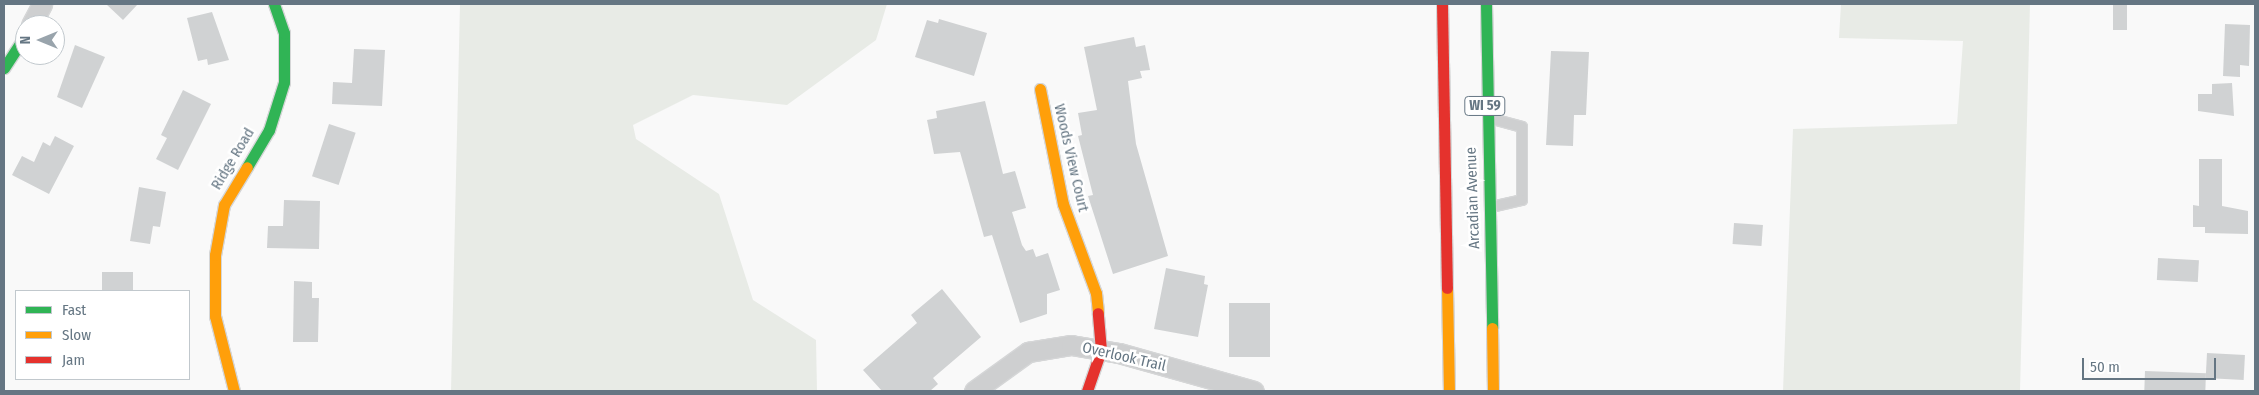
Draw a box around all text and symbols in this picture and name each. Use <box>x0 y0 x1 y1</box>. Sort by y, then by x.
north arrow <box>15 15 65 65</box>
text: N <box>17 36 34 44</box>
road number: WI 59 <box>1464 94 1506 118</box>
street label: Woods View Court <box>1050 102 1092 214</box>
street label: Ridge Road <box>208 125 258 193</box>
street label: Arcadian Avenue <box>1462 147 1484 249</box>
legend <box>15 290 190 380</box>
text: Fast <box>62 301 86 319</box>
text: Slow <box>62 326 91 344</box>
street label: Overlook Trail <box>1080 339 1168 375</box>
scale bar <box>2084 348 2218 380</box>
text: Jam <box>62 351 85 369</box>
text: 50 m <box>2090 358 2120 376</box>

